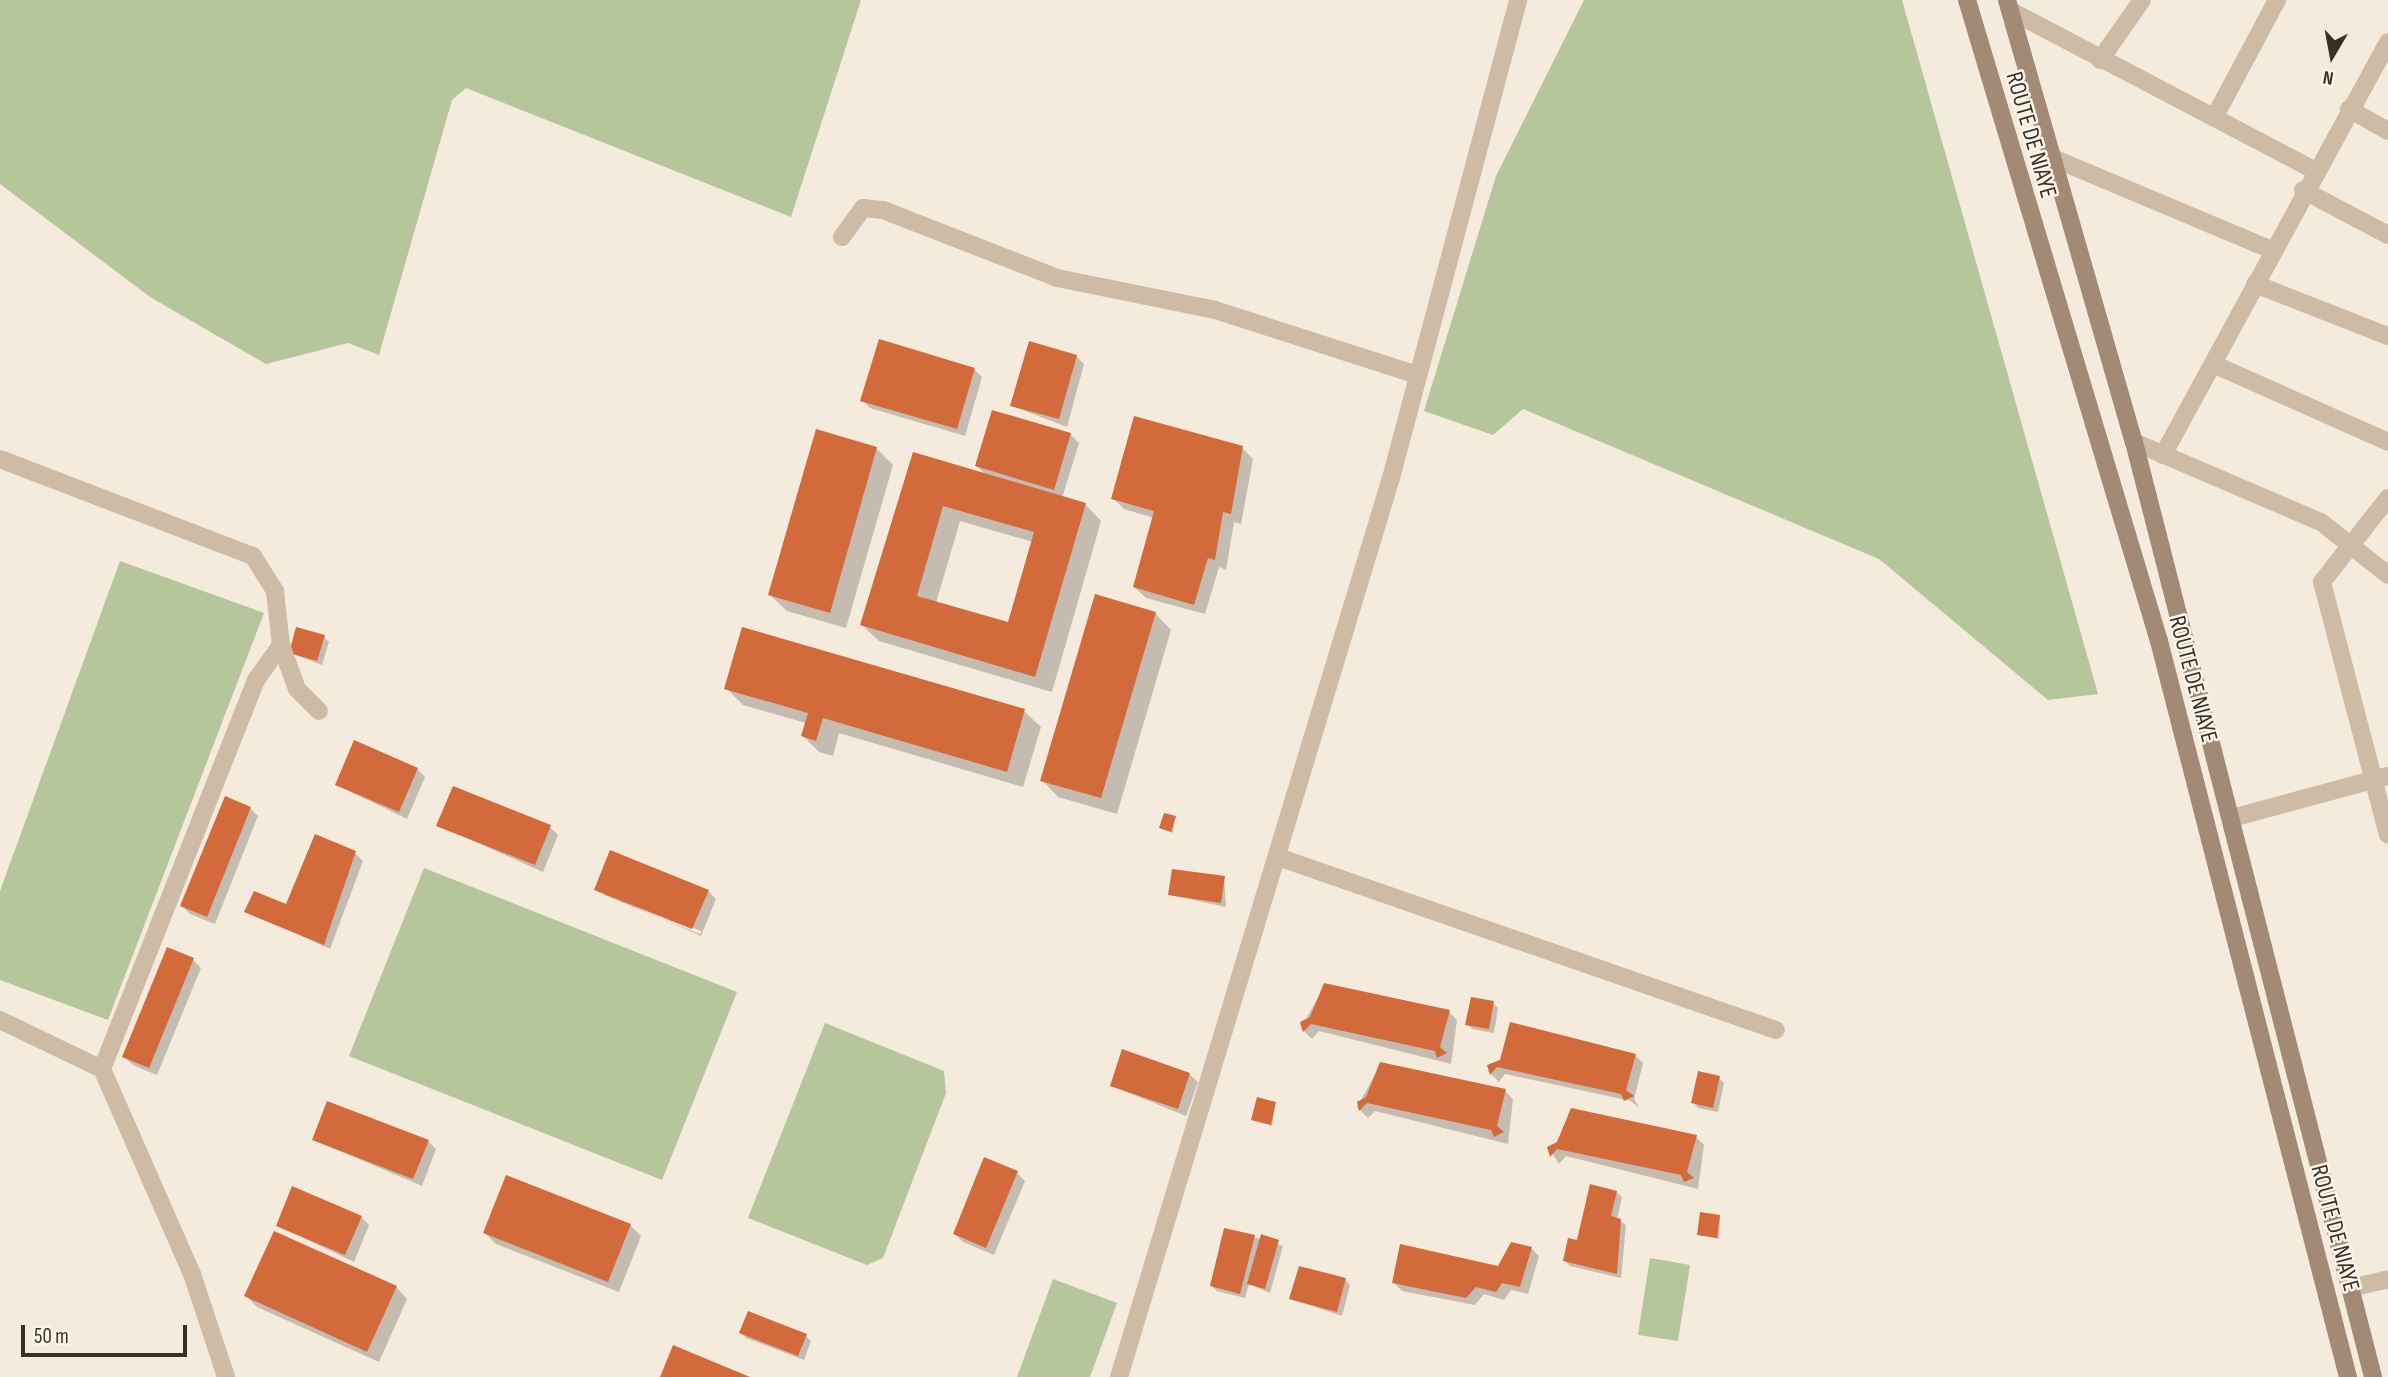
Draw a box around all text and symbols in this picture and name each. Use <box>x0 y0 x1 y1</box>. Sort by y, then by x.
north arrow <box>2297 21 2367 91</box>
text: N <box>2321 65 2335 89</box>
street label: ROUTE DE NIAYE <box>1999 69 2063 201</box>
street label: ROUTE DE NIAYE <box>2162 613 2224 745</box>
street label: ROUTE DE NIAYE <box>2304 1162 2366 1294</box>
scale bar <box>24 1310 191 1354</box>
text: 50 m <box>34 1324 69 1349</box>

